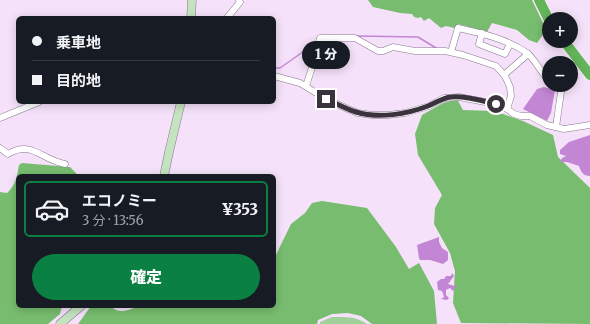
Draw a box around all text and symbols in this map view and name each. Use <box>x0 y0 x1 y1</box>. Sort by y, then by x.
map controls <box>542 12 578 92</box>
button: + <box>542 12 578 48</box>
text: 乗車地 <box>56 33 101 52</box>
callout: 1 分 <box>302 41 350 69</box>
text: 1 分 <box>315 46 337 63</box>
button: − <box>542 56 578 92</box>
text: 目的地 <box>56 71 101 90</box>
route end <box>317 90 335 108</box>
route start <box>487 95 505 113</box>
icon: car <box>34 191 70 227</box>
text: エコノミー <box>82 191 157 210</box>
text: ¥353 <box>221 200 258 219</box>
text: 3 分 · 13:56 <box>82 212 144 229</box>
button: 確定 <box>32 254 260 300</box>

